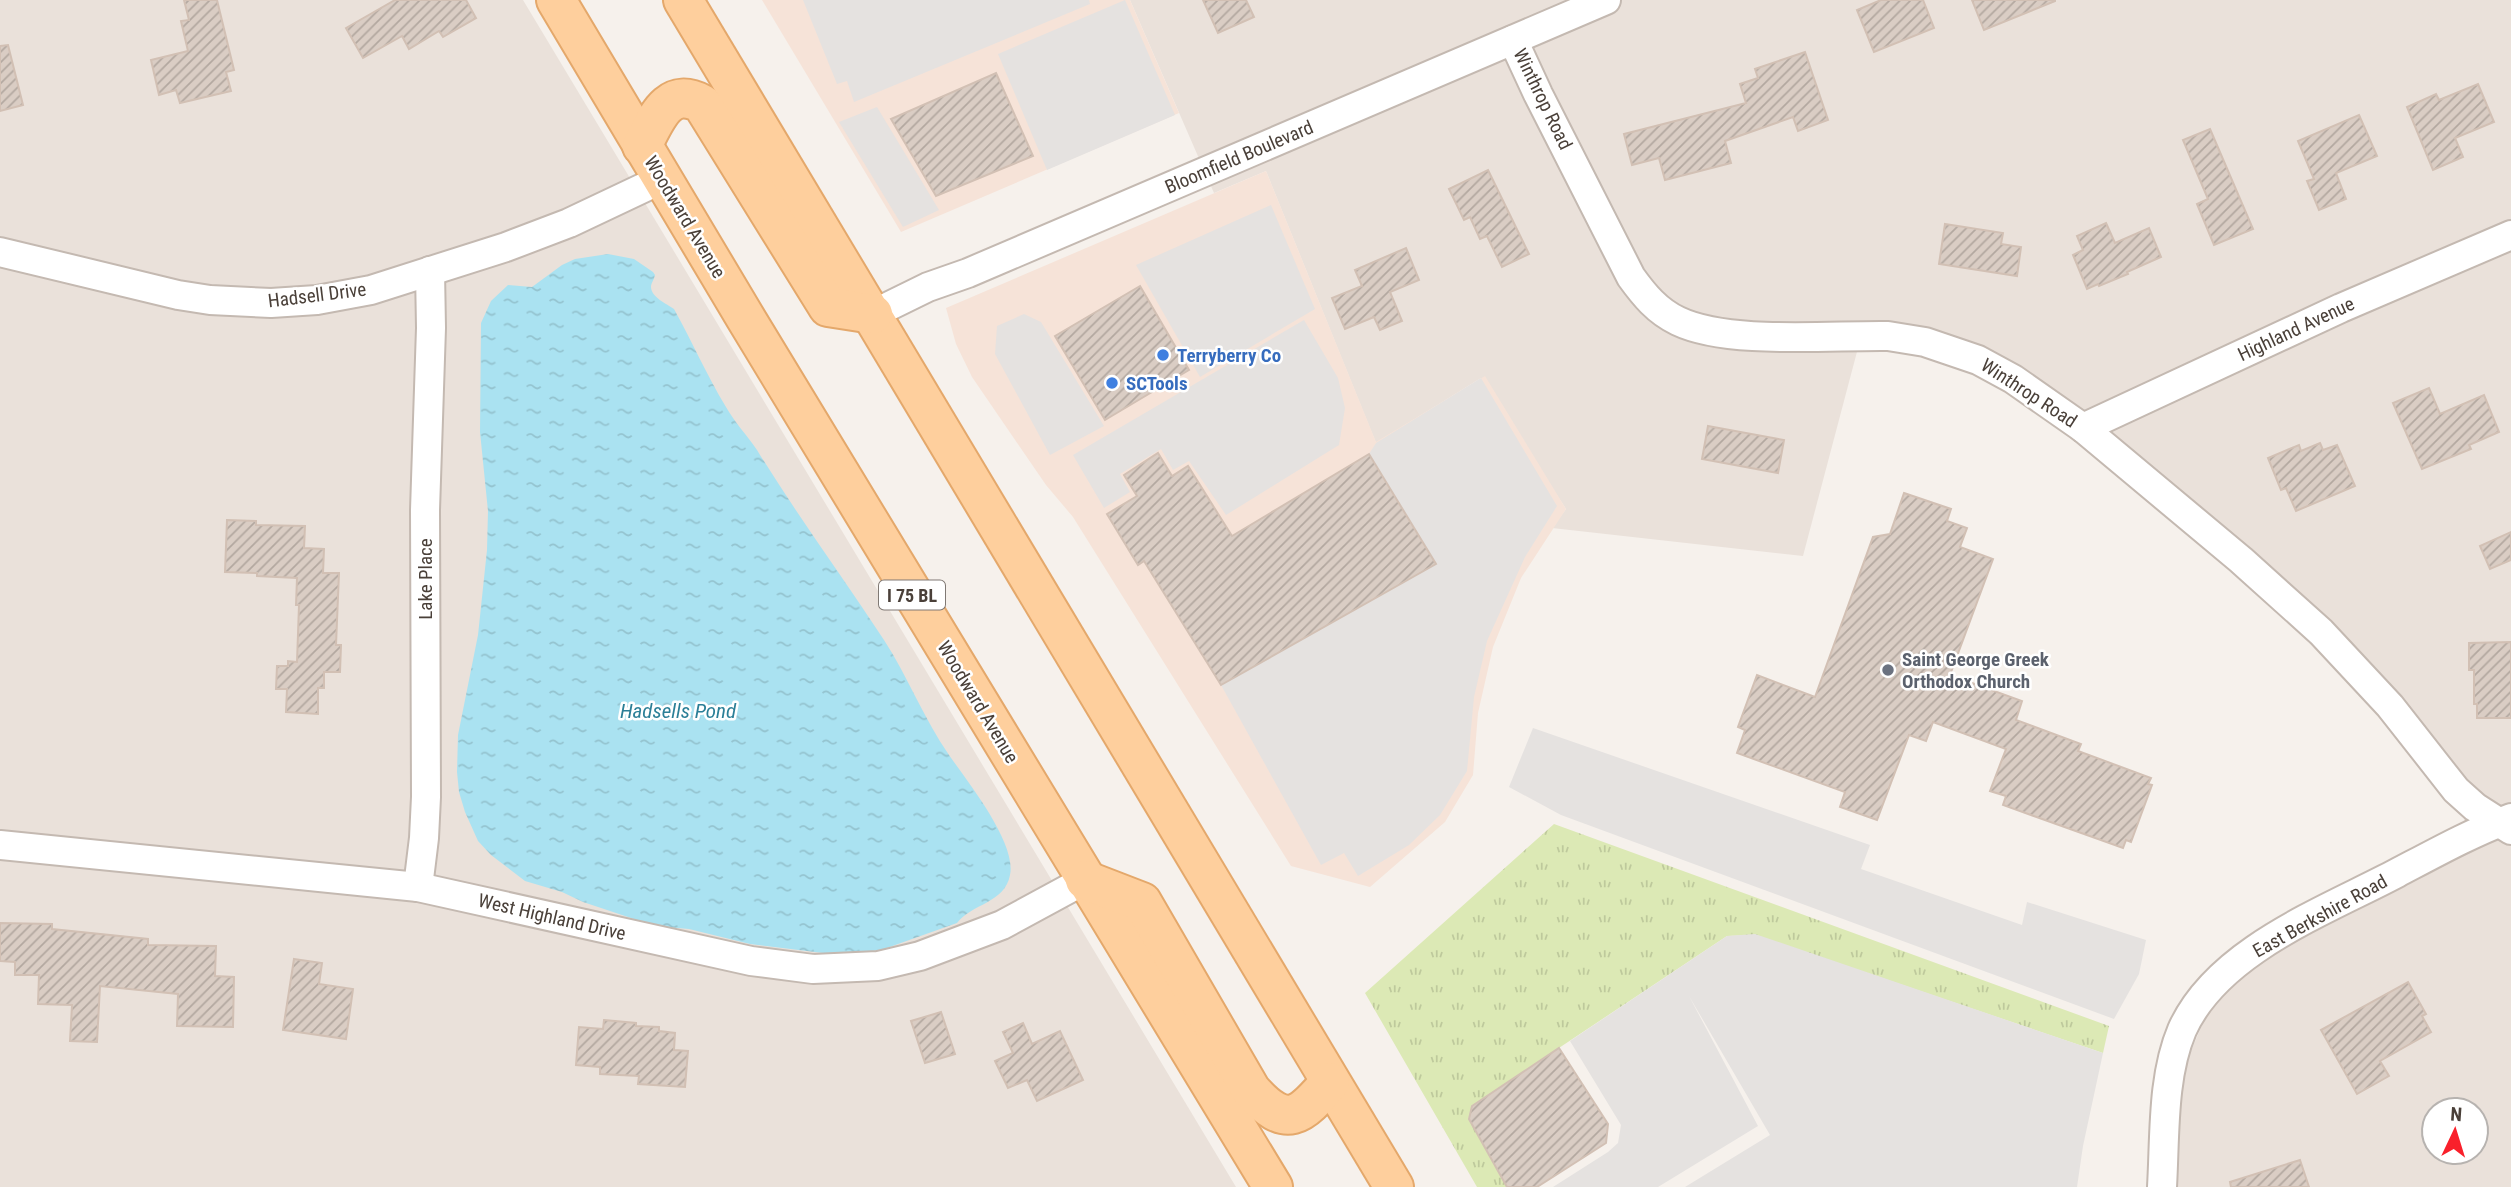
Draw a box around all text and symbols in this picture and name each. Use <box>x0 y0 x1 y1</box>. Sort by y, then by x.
street label: Winthrop Road <box>1509 45 1577 153</box>
street label: Bloomfield Boulevard <box>1161 115 1317 199</box>
street label: Woodward Avenue <box>640 152 731 282</box>
street label: Hadsell Drive <box>267 278 368 312</box>
street label: Highland Avenue <box>2234 292 2358 366</box>
place label: Terryberry Co <box>1177 344 1281 367</box>
marker: Terryberry Co <box>1155 347 1171 363</box>
street label: Winthrop Road <box>1977 353 2081 433</box>
place label: SCTools <box>1126 372 1188 395</box>
marker: SCTools <box>1104 375 1120 391</box>
street label: Lake Place <box>414 538 437 620</box>
road number: I 75 BL <box>879 580 945 610</box>
street label: Woodward Avenue <box>933 637 1024 767</box>
place label: Saint George Greek Orthodox Church <box>1902 648 2050 693</box>
marker: Saint George Greek Orthodox Church <box>1880 662 1896 678</box>
water label: Hadsells Pond <box>620 699 737 723</box>
street label: East Berkshire Road <box>2249 870 2391 962</box>
street label: West Highland Drive <box>476 889 628 945</box>
north arrow <box>2420 1096 2490 1166</box>
text: N <box>2450 1103 2463 1126</box>

